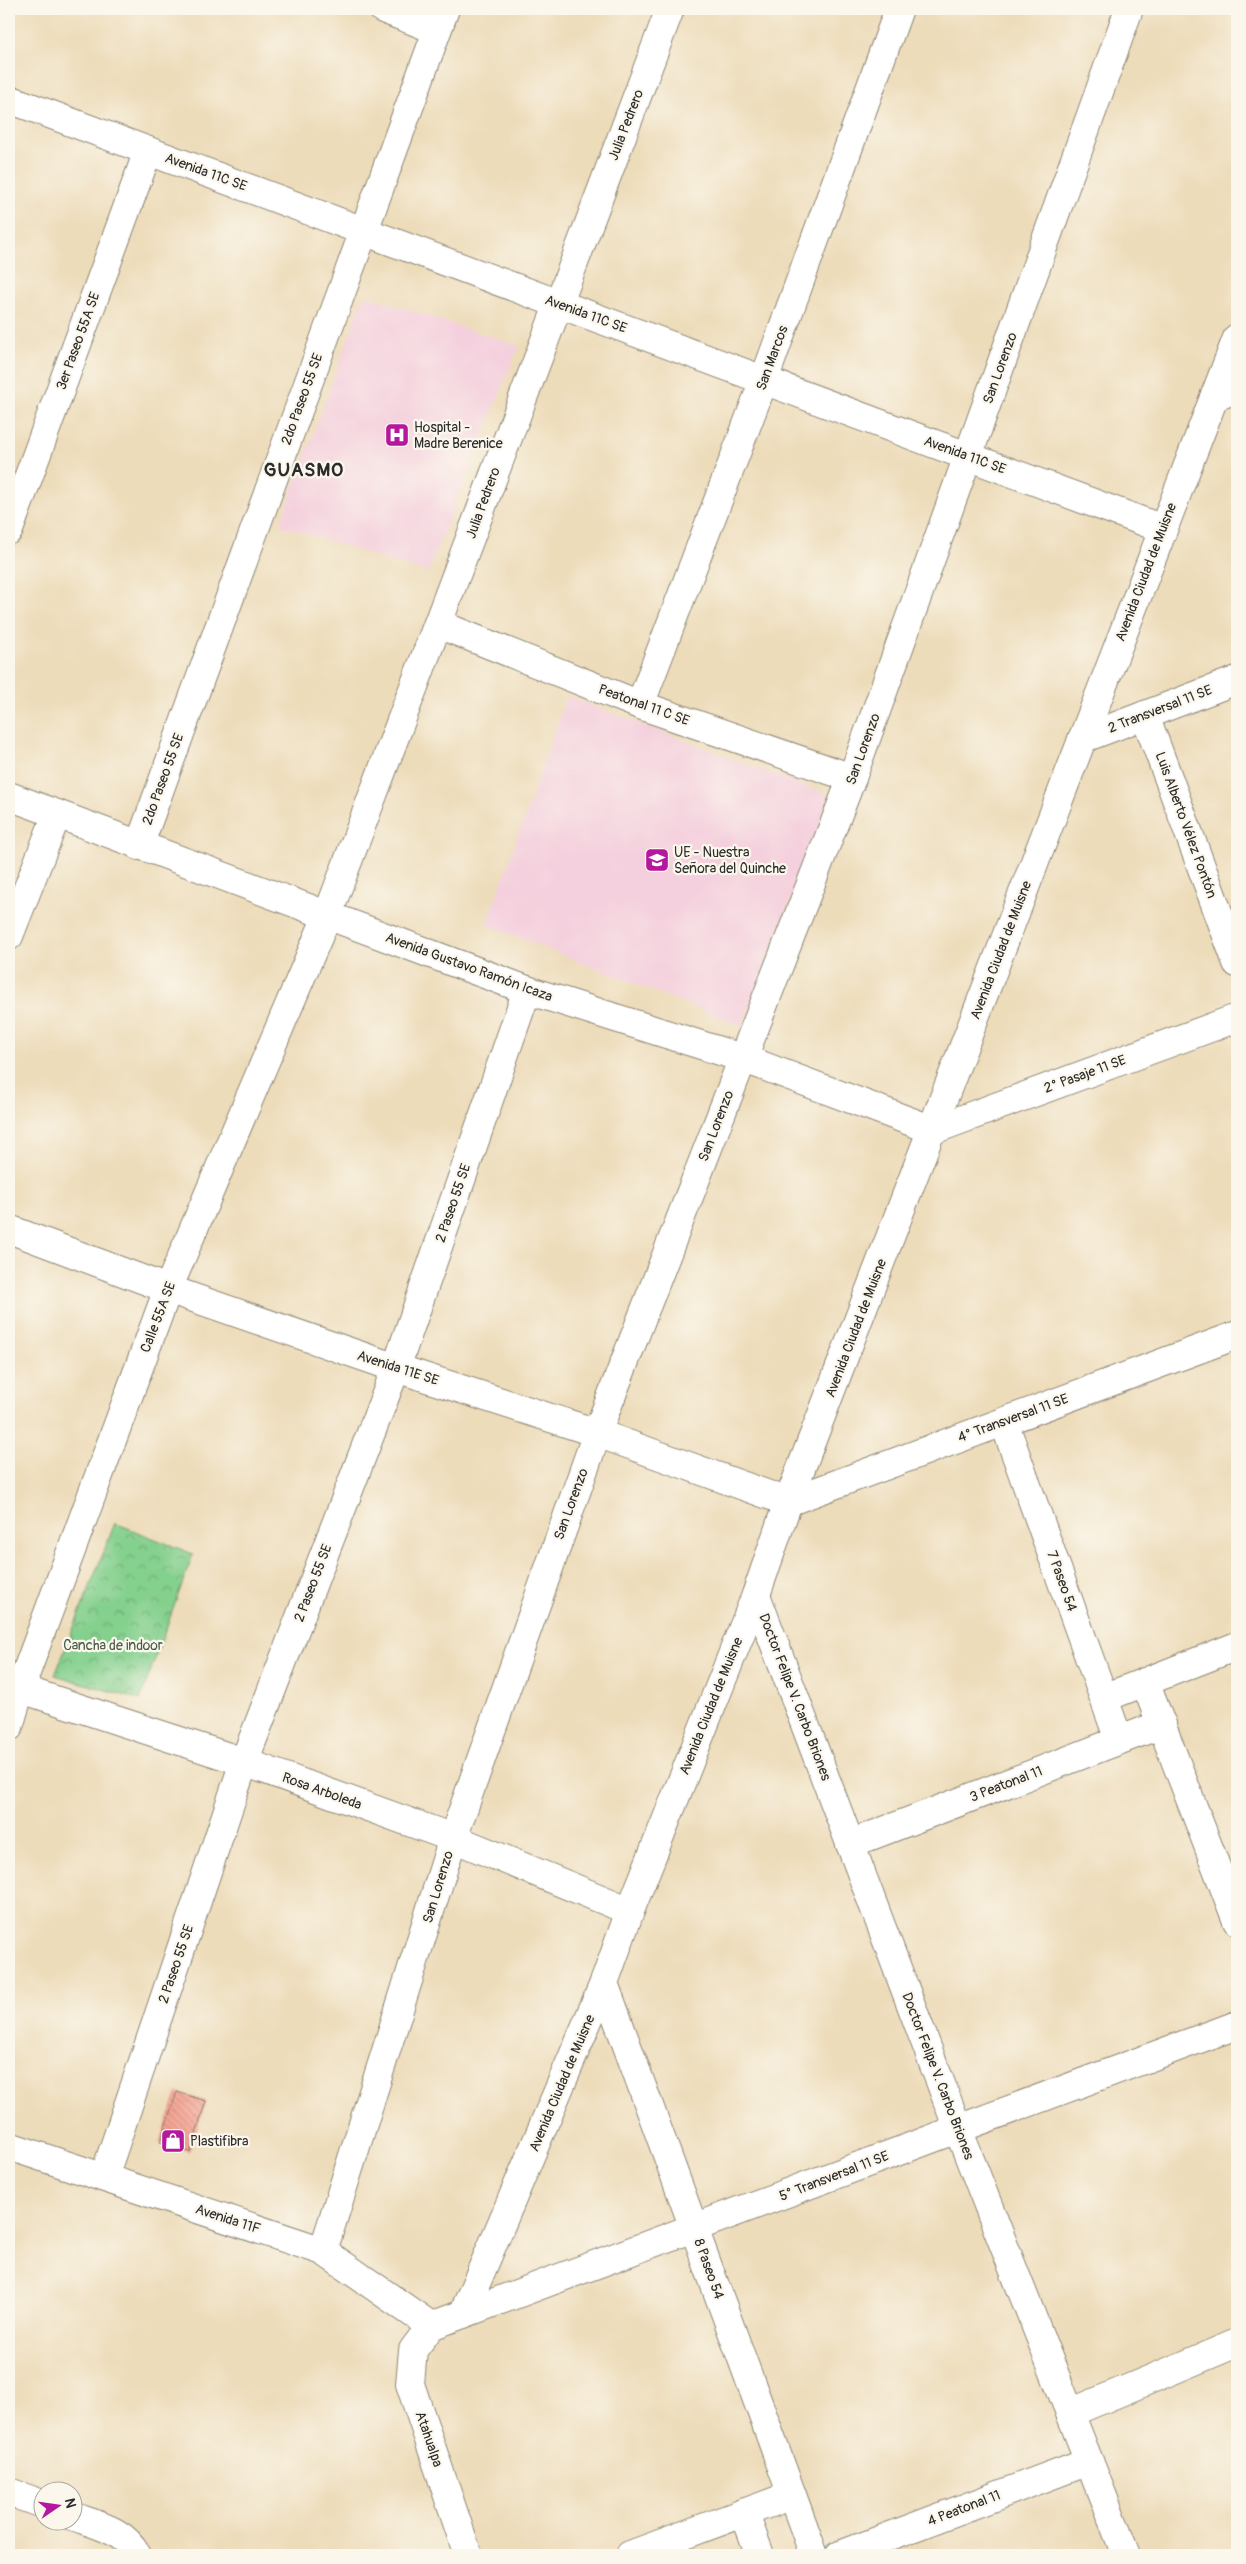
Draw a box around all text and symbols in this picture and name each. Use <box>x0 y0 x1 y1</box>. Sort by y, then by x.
street label: Julia Pedrero <box>605 87 647 163</box>
street label: Avenida 11C SE <box>163 149 249 195</box>
street label: 3er Paseo 55A SE <box>52 290 104 392</box>
street label: Avenida 11C SE <box>543 291 629 337</box>
street label: San Marcos <box>752 323 792 393</box>
street label: San Lorenzo <box>979 330 1021 406</box>
street label: 2do Paseo 55 SE <box>278 351 326 447</box>
place label: Hospital - Madre Berenice <box>414 419 503 452</box>
hospital icon: Hospital - Madre Berenice <box>384 422 410 448</box>
street label: Avenida 11C SE <box>922 432 1008 478</box>
district label: GUASMO <box>264 458 344 482</box>
street label: Julia Pedrero <box>462 465 504 541</box>
street label: Avenida Ciudad de Muisne <box>1112 500 1180 644</box>
street label: Peatonal 11 C SE <box>596 681 692 729</box>
street label: 2 Transversal 11 SE <box>1106 681 1214 737</box>
street label: San Lorenzo <box>842 711 884 787</box>
street label: 2do Paseo 55 SE <box>139 731 187 827</box>
street label: Luis Alberto Vélez Pontón <box>1152 749 1220 901</box>
place label: UE - Nuestra Señora del Quinche <box>674 844 786 877</box>
school or university icon: UE - Nuestra Señora del Quinche <box>644 847 670 873</box>
street label: Avenida Ciudad de Muisne <box>967 878 1035 1022</box>
street label: Avenida Gustavo Ramón Icaza <box>383 929 555 1005</box>
street label: 2° Pasaje 11 SE <box>1042 1051 1128 1097</box>
street label: San Lorenzo <box>695 1088 737 1164</box>
street label: 2 Paseo 55 SE <box>432 1162 474 1244</box>
street label: Avenida Ciudad de Muisne <box>822 1256 890 1400</box>
street label: Calle 55A SE <box>137 1279 179 1355</box>
street label: Avenida 11E SE <box>355 1347 441 1389</box>
street label: 4° Transversal 11 SE <box>955 1390 1071 1446</box>
street label: San Lorenzo <box>550 1466 592 1542</box>
street label: 2 Paseo 55 SE <box>290 1542 336 1624</box>
street label: 7 Paseo 54 <box>1043 1548 1081 1614</box>
street label: Doctor Felipe V. Carbo Briones <box>755 1611 835 1784</box>
street label: Avenida Ciudad de Muisne <box>676 1635 746 1777</box>
park label: Cancha de indoor <box>63 1637 163 1654</box>
street label: 3 Peatonal 11 <box>967 1762 1045 1806</box>
street label: Rosa Arboleda <box>280 1769 364 1813</box>
street label: San Lorenzo <box>419 1848 457 1925</box>
street label: 2 Paseo 55 SE <box>155 1923 197 2005</box>
street label: Doctor Felipe V. Carbo Briones <box>898 1990 978 2163</box>
street label: Avenida Ciudad de Muisne <box>525 2012 599 2154</box>
shop icon: Plastifibra <box>160 2128 186 2154</box>
place label: Plastifibra <box>190 2133 249 2150</box>
street label: 5° Transversal 11 SE <box>777 2147 891 2205</box>
street label: Avenida 11F <box>193 2201 263 2237</box>
street label: 8 Paseo 54 <box>690 2236 728 2302</box>
street label: Atahualpa <box>412 2409 446 2469</box>
north arrow <box>32 2482 82 2532</box>
street label: 4 Peatonal 11 <box>925 2486 1003 2530</box>
text: N <box>61 2497 80 2510</box>

